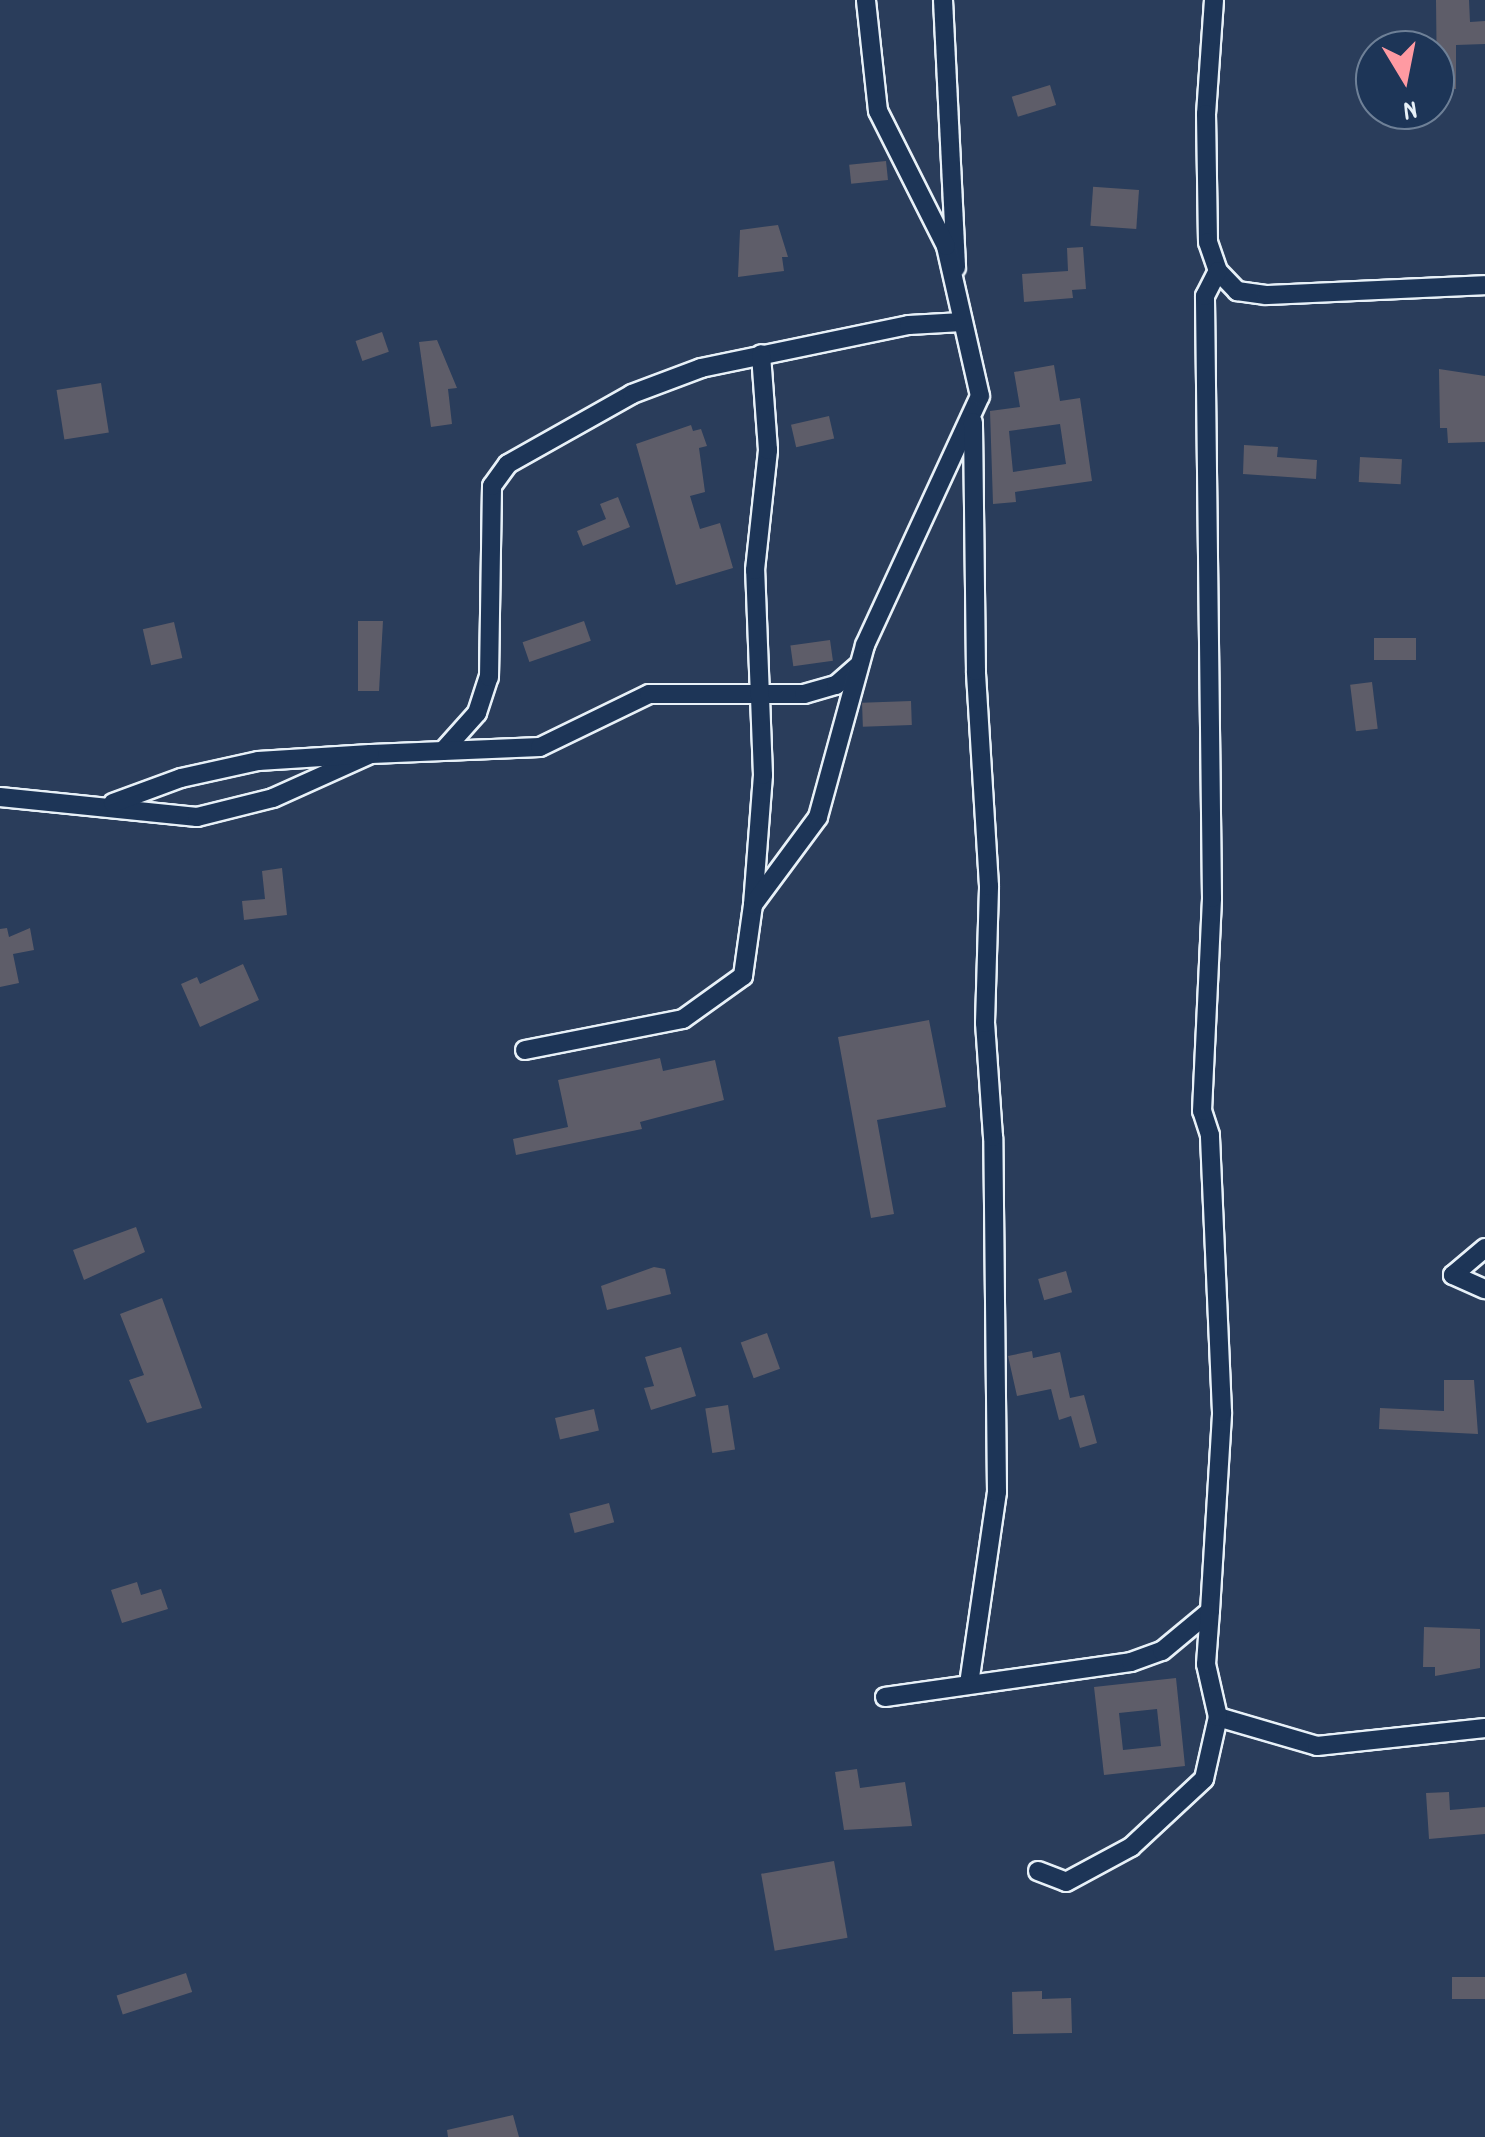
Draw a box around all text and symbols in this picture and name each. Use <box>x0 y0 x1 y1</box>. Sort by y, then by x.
north arrow <box>1355 30 1455 130</box>
text: N <box>1400 87 1420 128</box>

